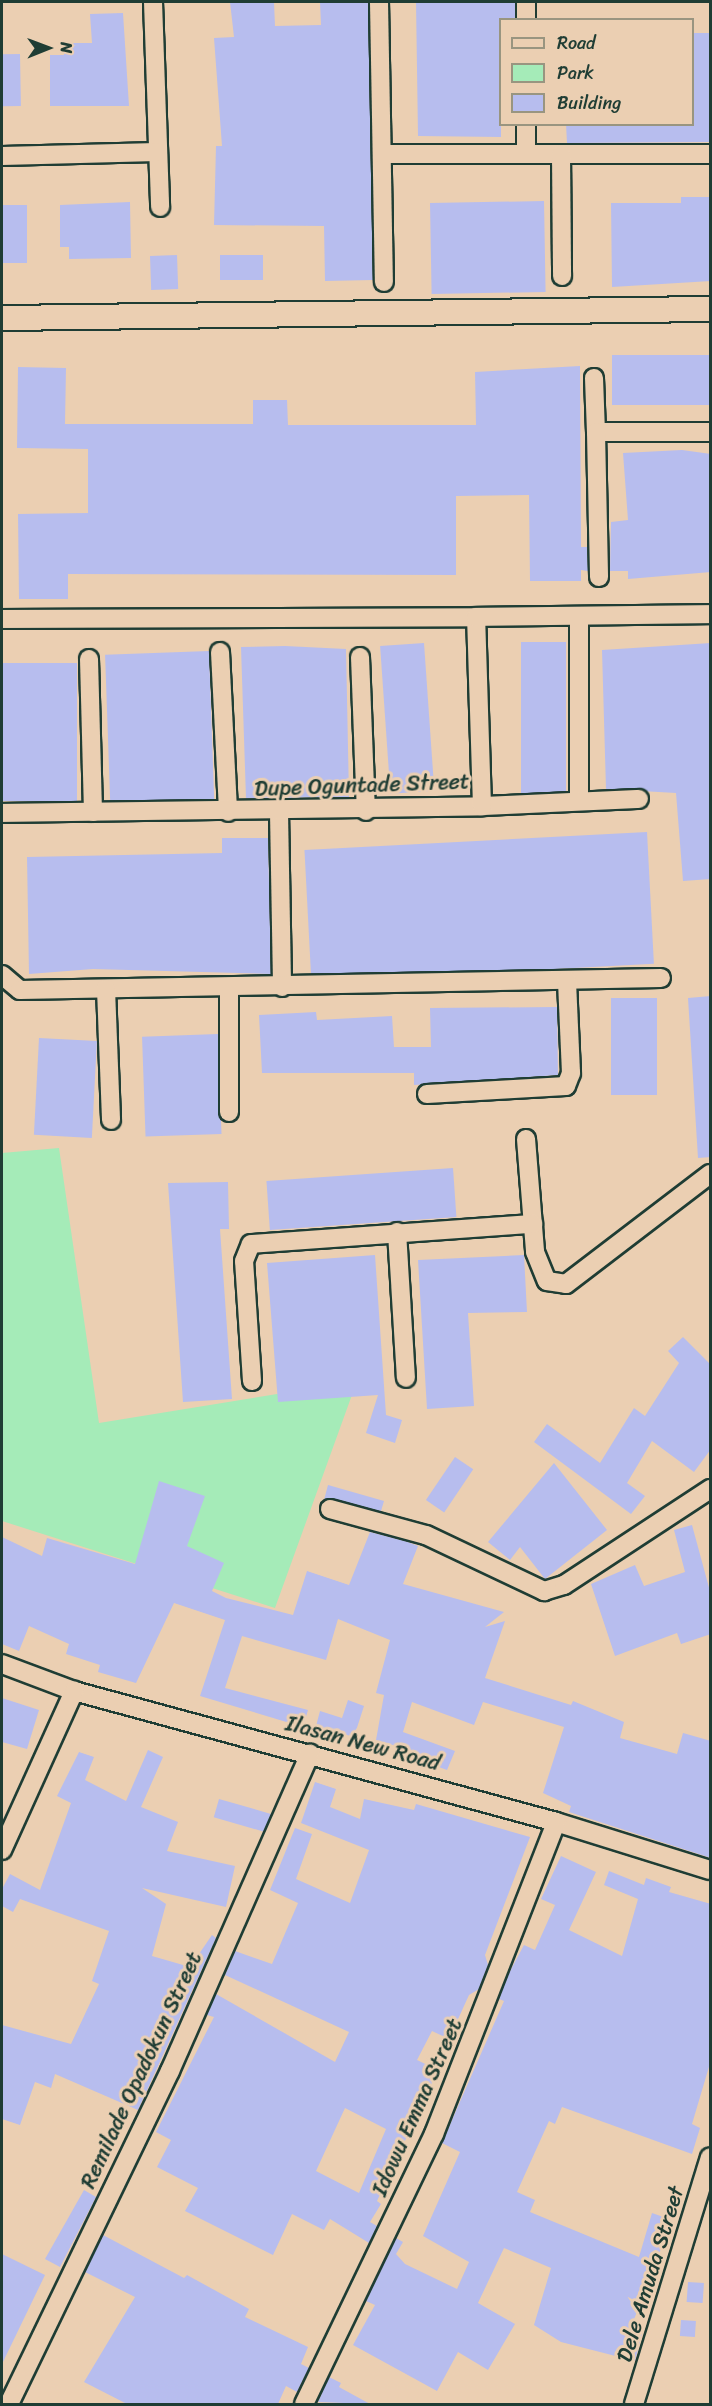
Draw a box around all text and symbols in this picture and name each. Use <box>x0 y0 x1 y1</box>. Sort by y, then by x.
north arrow <box>18 18 78 78</box>
legend <box>499 18 694 126</box>
text: Road <box>557 27 596 59</box>
text: N <box>52 42 81 53</box>
text: Park <box>557 57 594 89</box>
text: Building <box>557 87 621 119</box>
street label: Dupe Oguntade Street <box>254 768 470 802</box>
street label: Ilasan New Road <box>283 1710 443 1776</box>
street label: Remilade Opadokun Street <box>74 1947 208 2193</box>
street label: Idowu Emma Street <box>366 2014 468 2200</box>
street label: Dele Amuda Street <box>611 2183 689 2365</box>

